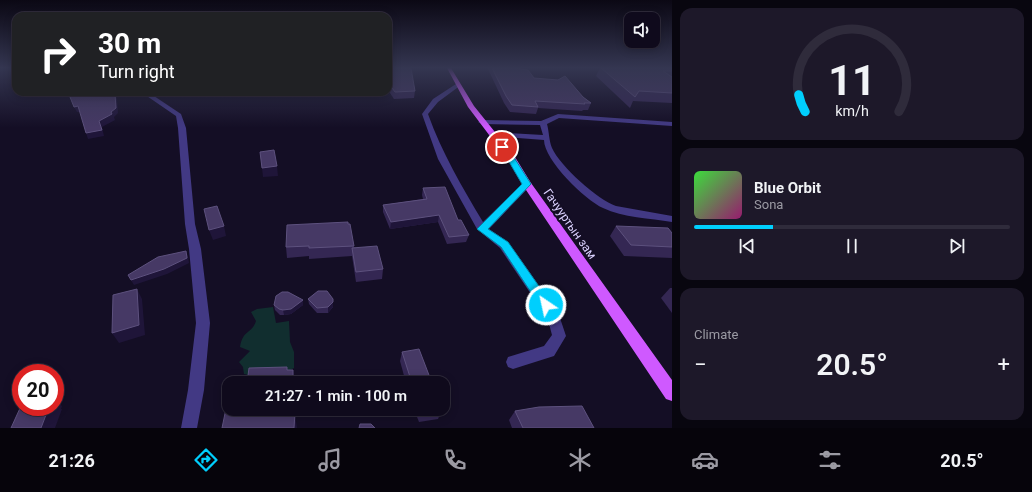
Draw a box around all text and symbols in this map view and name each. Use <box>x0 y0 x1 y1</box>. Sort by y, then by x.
map controls <box>624 12 660 48</box>
button: sound <box>624 12 660 48</box>
text: 30 m <box>98 27 161 60</box>
icon: right <box>32 28 84 80</box>
text: 11 <box>828 56 876 105</box>
text: Turn right <box>98 61 175 82</box>
text: km/h <box>835 103 869 119</box>
pin <box>485 130 519 164</box>
icon: arrive <box>491 136 513 158</box>
text: Blue Orbit <box>754 179 821 197</box>
street label: Гачууртын зам <box>541 186 599 262</box>
text: Sona <box>754 197 783 212</box>
icon: previous <box>736 235 758 257</box>
icon: pause <box>841 235 863 257</box>
icon: next <box>946 235 968 257</box>
position arrow <box>525 284 567 326</box>
text: Climate <box>694 327 738 342</box>
text: 20.5° <box>816 347 888 382</box>
text: − <box>694 352 707 377</box>
text: + <box>998 352 1010 377</box>
speed limit sign: 20 <box>12 364 64 416</box>
text: 21:27 · 1 min · 100 m <box>265 387 407 405</box>
icon: directions <box>192 446 220 474</box>
icon: music <box>316 446 344 474</box>
icon: phone <box>441 446 469 474</box>
icon: climate <box>566 446 594 474</box>
icon: car <box>691 446 719 474</box>
icon: filters <box>816 446 844 474</box>
text: 21:26 <box>48 450 95 471</box>
text: 20.5° <box>940 450 984 471</box>

